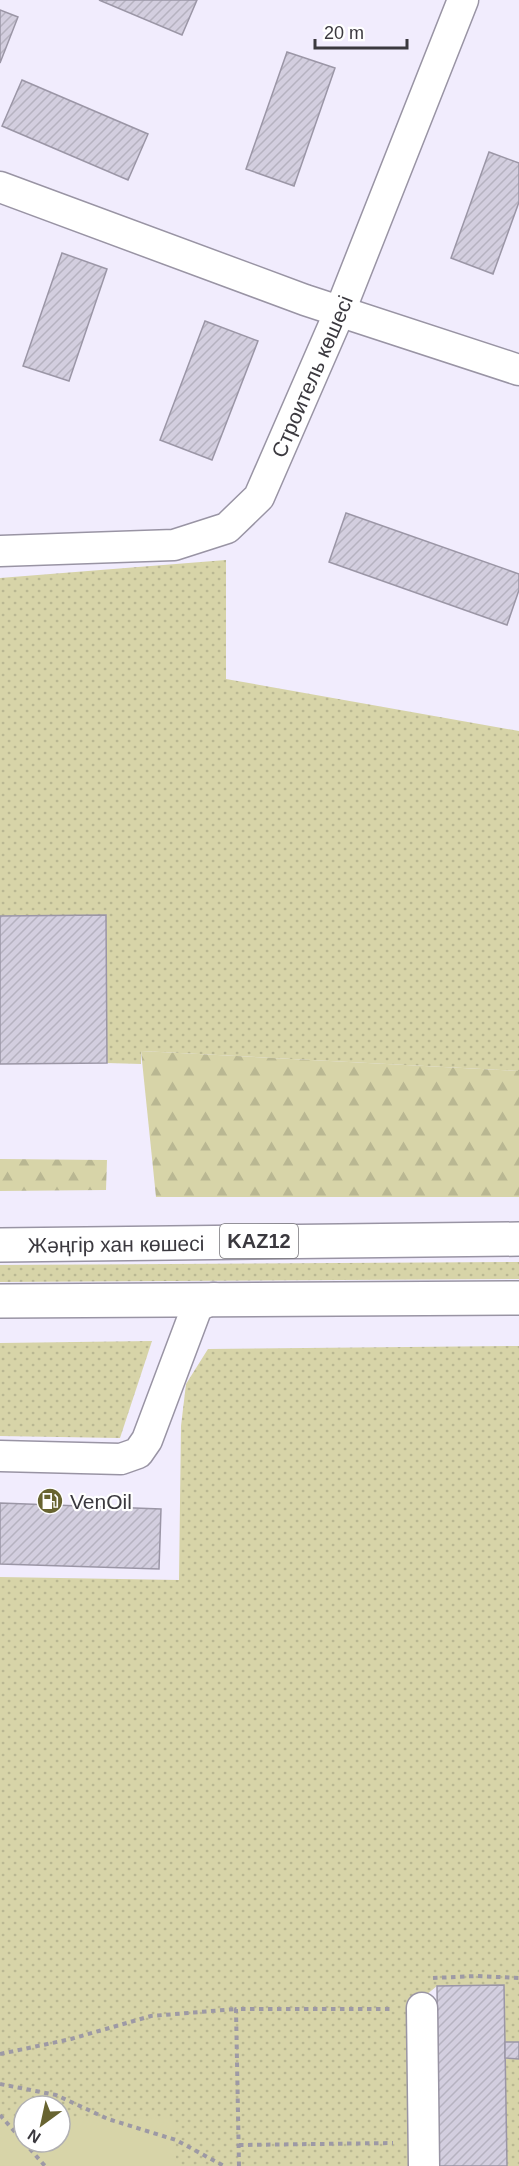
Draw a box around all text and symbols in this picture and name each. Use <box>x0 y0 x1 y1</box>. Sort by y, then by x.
scale bar <box>315 12 406 50</box>
text: 20 m <box>324 23 364 43</box>
street label: Строитель көшесі <box>266 292 356 461</box>
road number: KAZ12 <box>220 1224 298 1258</box>
street label: Жәңгір хан көшесі <box>28 1231 204 1256</box>
fuel station icon: VenOil <box>35 1486 65 1516</box>
place label: VenOil <box>70 1490 132 1513</box>
north arrow <box>12 2094 72 2154</box>
text: N <box>25 2126 44 2146</box>

